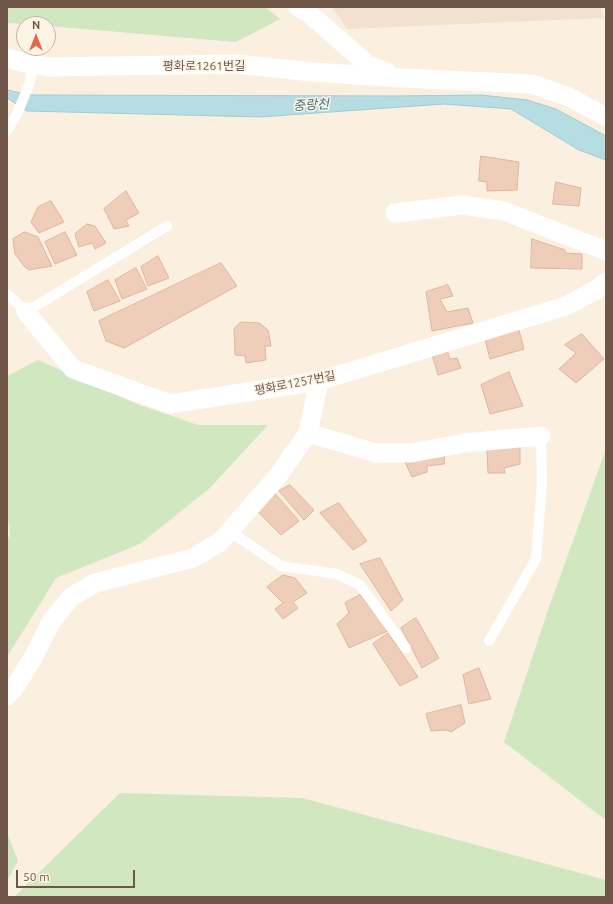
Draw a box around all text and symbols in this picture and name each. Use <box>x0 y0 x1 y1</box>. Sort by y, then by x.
north arrow <box>16 16 56 56</box>
text: N <box>32 19 40 31</box>
street label: 평화로1261번길 <box>163 59 245 73</box>
water label: 중랑천 <box>293 96 329 114</box>
street label: 평화로1257번길 <box>253 368 337 398</box>
scale bar <box>18 862 137 888</box>
text: 50 m <box>23 870 50 883</box>

